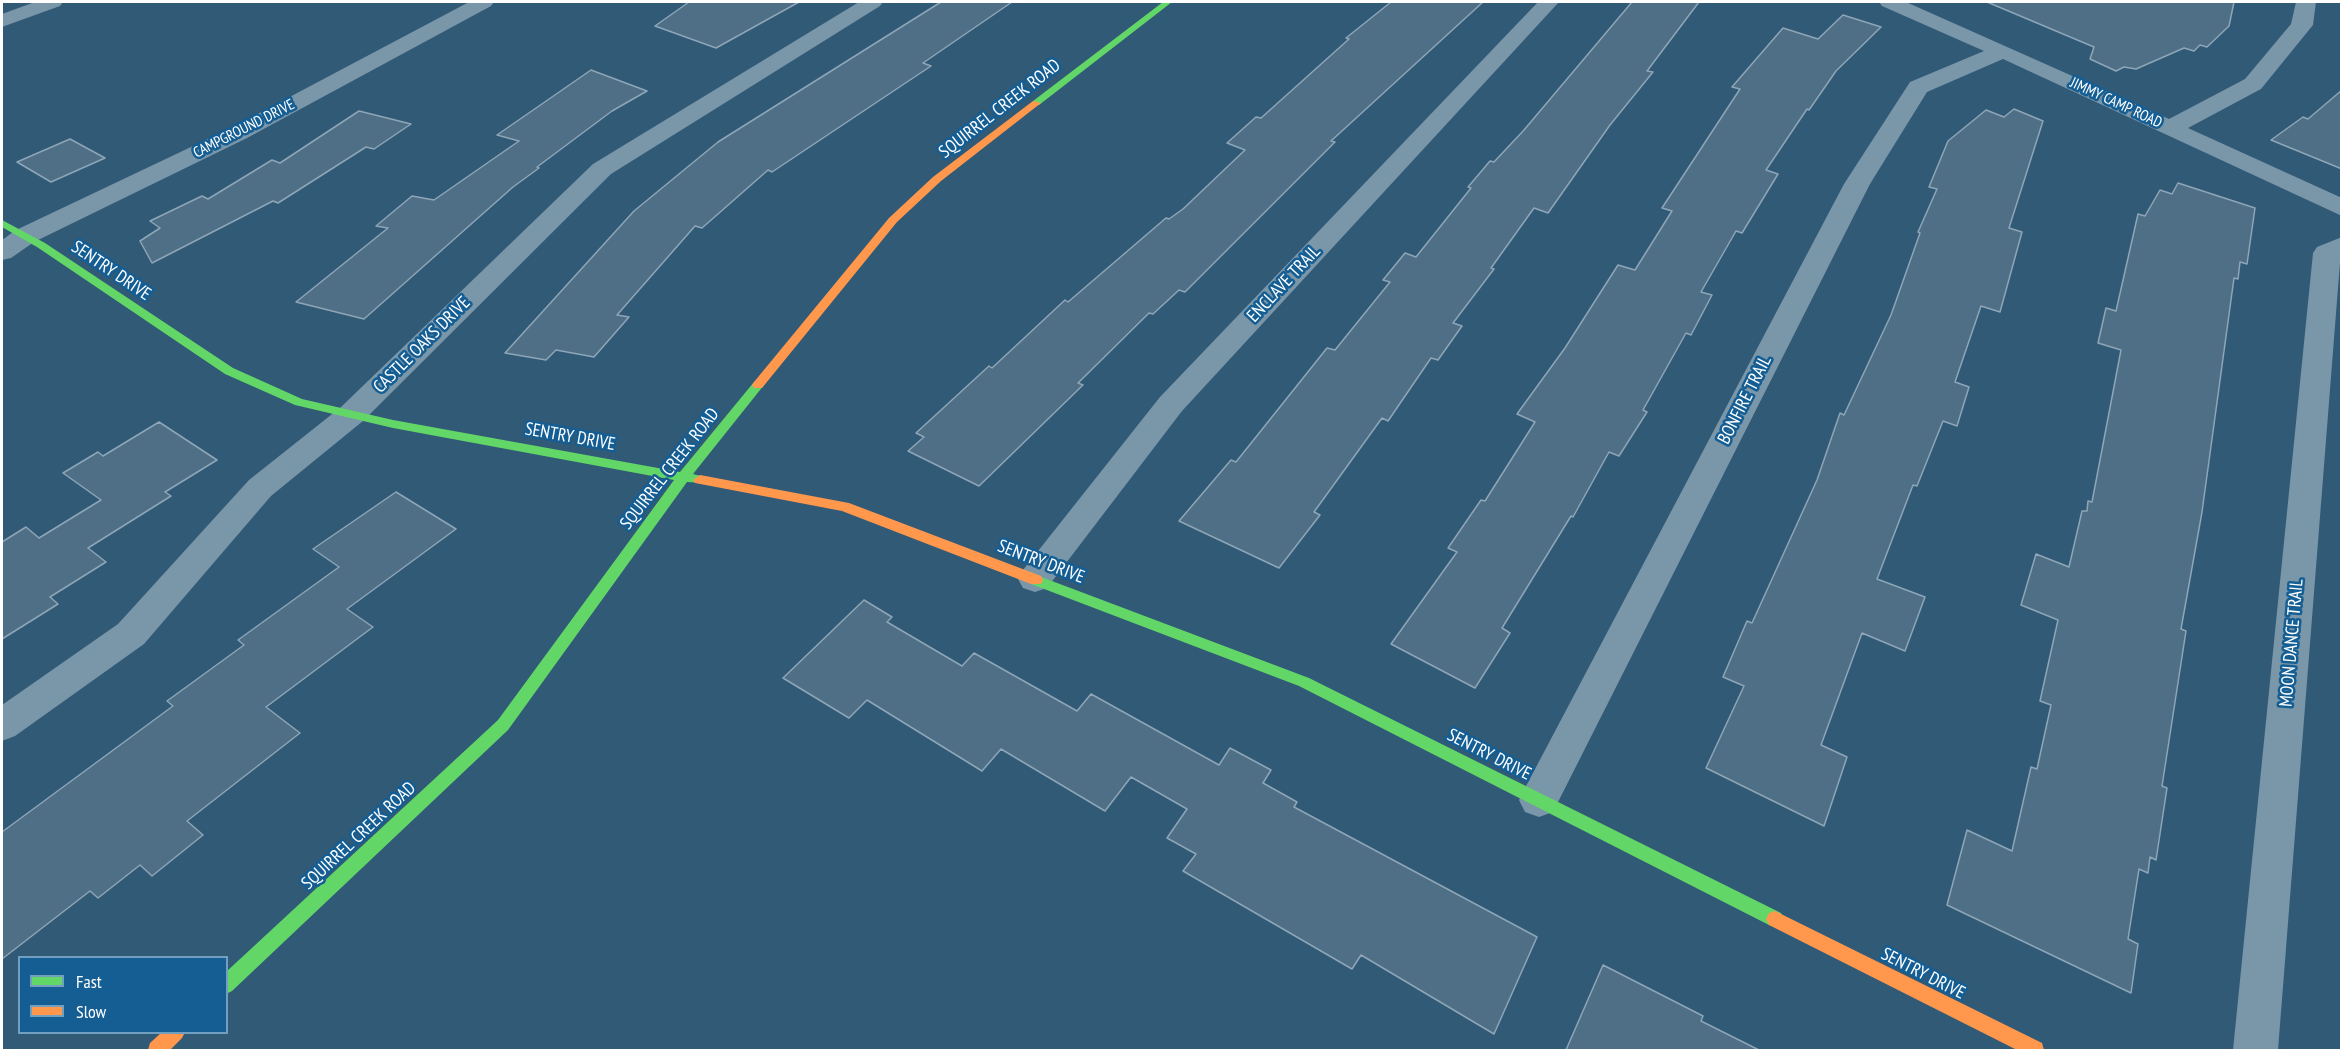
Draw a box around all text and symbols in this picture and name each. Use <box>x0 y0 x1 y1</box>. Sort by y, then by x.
street label: SQUIRREL CREEK ROAD <box>935 55 1065 163</box>
street label: JIMMY CAMP ROAD <box>2067 74 2165 132</box>
street label: CAMPGROUND DRIVE <box>190 96 298 162</box>
street label: SENTRY DRIVE <box>67 237 155 305</box>
street label: ENCLAVE TRAIL <box>1243 241 1325 327</box>
street label: CASTLE OAKS DRIVE <box>369 292 475 398</box>
street label: BONFIRE TRAIL <box>1714 352 1776 448</box>
street label: SQUIRREL CREEK ROAD <box>616 404 724 534</box>
street label: SENTRY DRIVE <box>523 418 617 456</box>
street label: SENTRY DRIVE <box>994 536 1088 588</box>
street label: MOON DANCE TRAIL <box>2276 578 2308 708</box>
street label: SENTRY DRIVE <box>1443 725 1535 785</box>
street label: SQUIRREL CREEK ROAD <box>297 778 421 894</box>
street label: SENTRY DRIVE <box>1877 944 1969 1004</box>
legend <box>18 956 228 1034</box>
text: Fast <box>76 970 102 993</box>
text: Slow <box>76 1000 106 1023</box>

